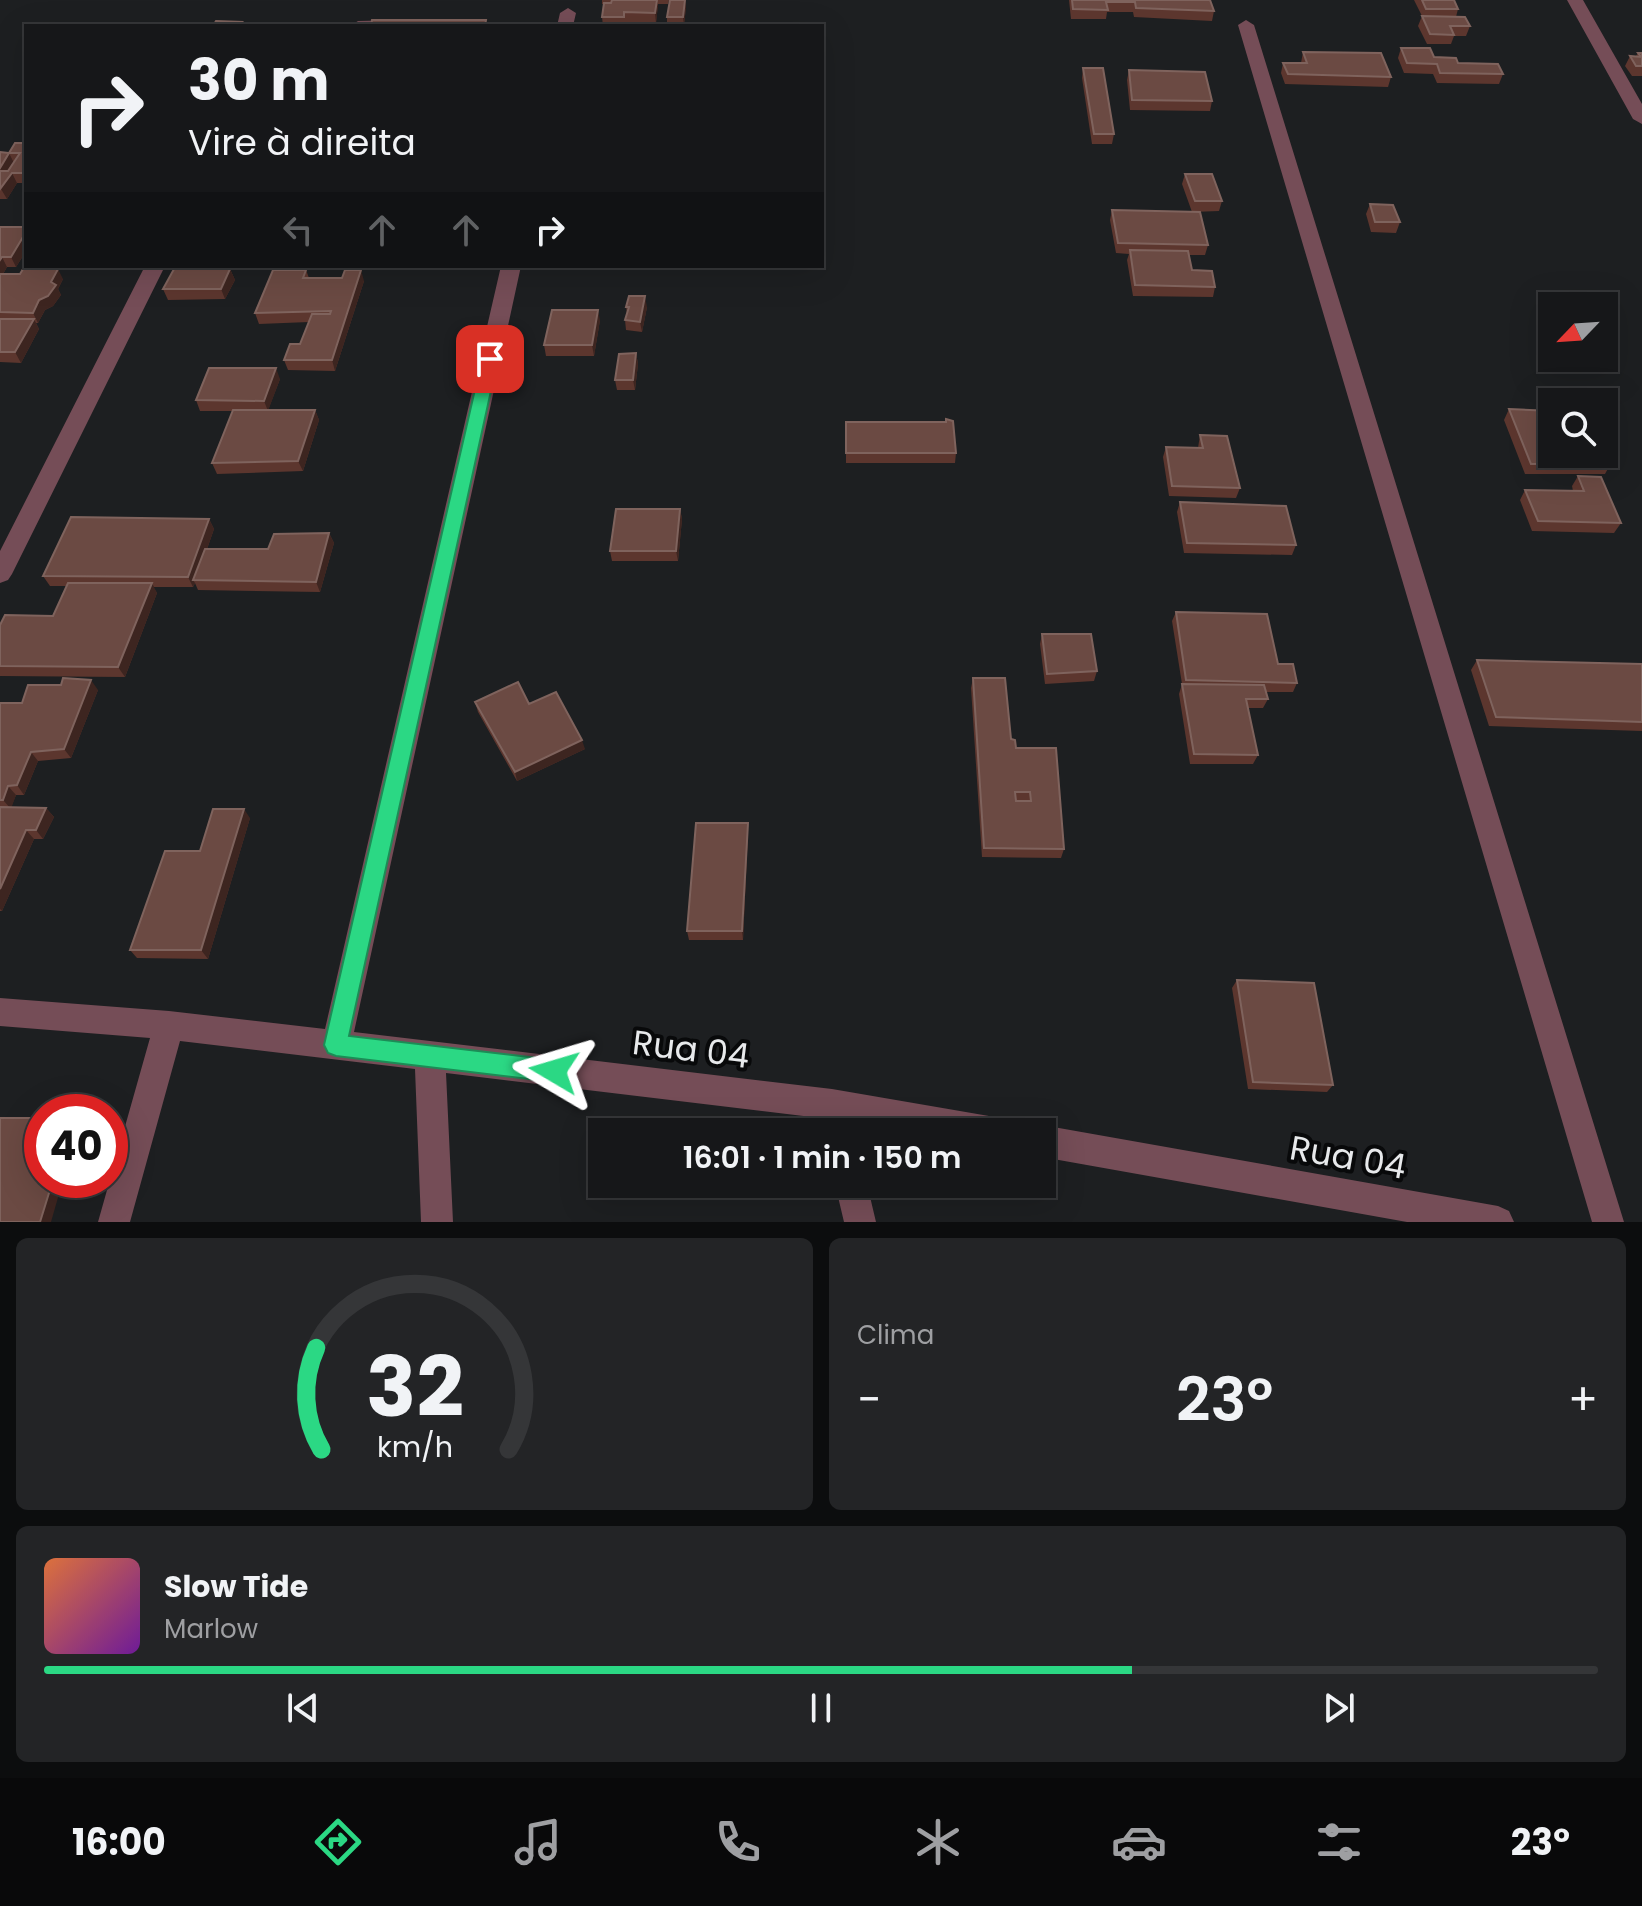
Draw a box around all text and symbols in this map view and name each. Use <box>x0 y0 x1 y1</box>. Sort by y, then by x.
text: 30 m <box>188 41 330 120</box>
icon: right <box>56 56 160 160</box>
text: Vire à direita <box>188 117 416 168</box>
icon: left <box>276 208 320 252</box>
icon: ahead <box>360 208 404 252</box>
icon: ahead <box>444 208 488 252</box>
icon: right <box>528 208 572 252</box>
north arrow <box>1538 292 1618 372</box>
map controls <box>1538 292 1618 468</box>
pin <box>456 325 524 393</box>
icon: arrive <box>468 337 512 381</box>
button: search <box>1538 388 1618 468</box>
street label: Rua 04 <box>630 1018 752 1080</box>
position arrow <box>512 1029 596 1113</box>
speed limit sign: 40 <box>24 1094 128 1198</box>
street label: Rua 04 <box>1286 1123 1410 1191</box>
text: 16:01 · 1 min · 150 m <box>683 1136 961 1179</box>
text: Clima <box>857 1317 934 1353</box>
text: 32 <box>366 1329 463 1445</box>
text: 23° <box>1176 1358 1273 1442</box>
text: − <box>857 1369 881 1430</box>
text: + <box>1568 1369 1598 1430</box>
text: km/h <box>376 1427 453 1467</box>
text: Slow Tide <box>164 1565 308 1608</box>
text: Marlow <box>164 1611 258 1647</box>
icon: previous <box>281 1686 325 1730</box>
icon: pause <box>799 1686 843 1730</box>
icon: next <box>1317 1686 1361 1730</box>
icon: directions <box>310 1814 366 1870</box>
icon: music <box>510 1814 566 1870</box>
icon: phone <box>710 1814 766 1870</box>
icon: climate <box>910 1814 966 1870</box>
icon: car <box>1111 1814 1167 1870</box>
icon: filters <box>1311 1814 1367 1870</box>
text: 16:00 <box>72 1817 166 1868</box>
text: 23° <box>1511 1817 1570 1868</box>

